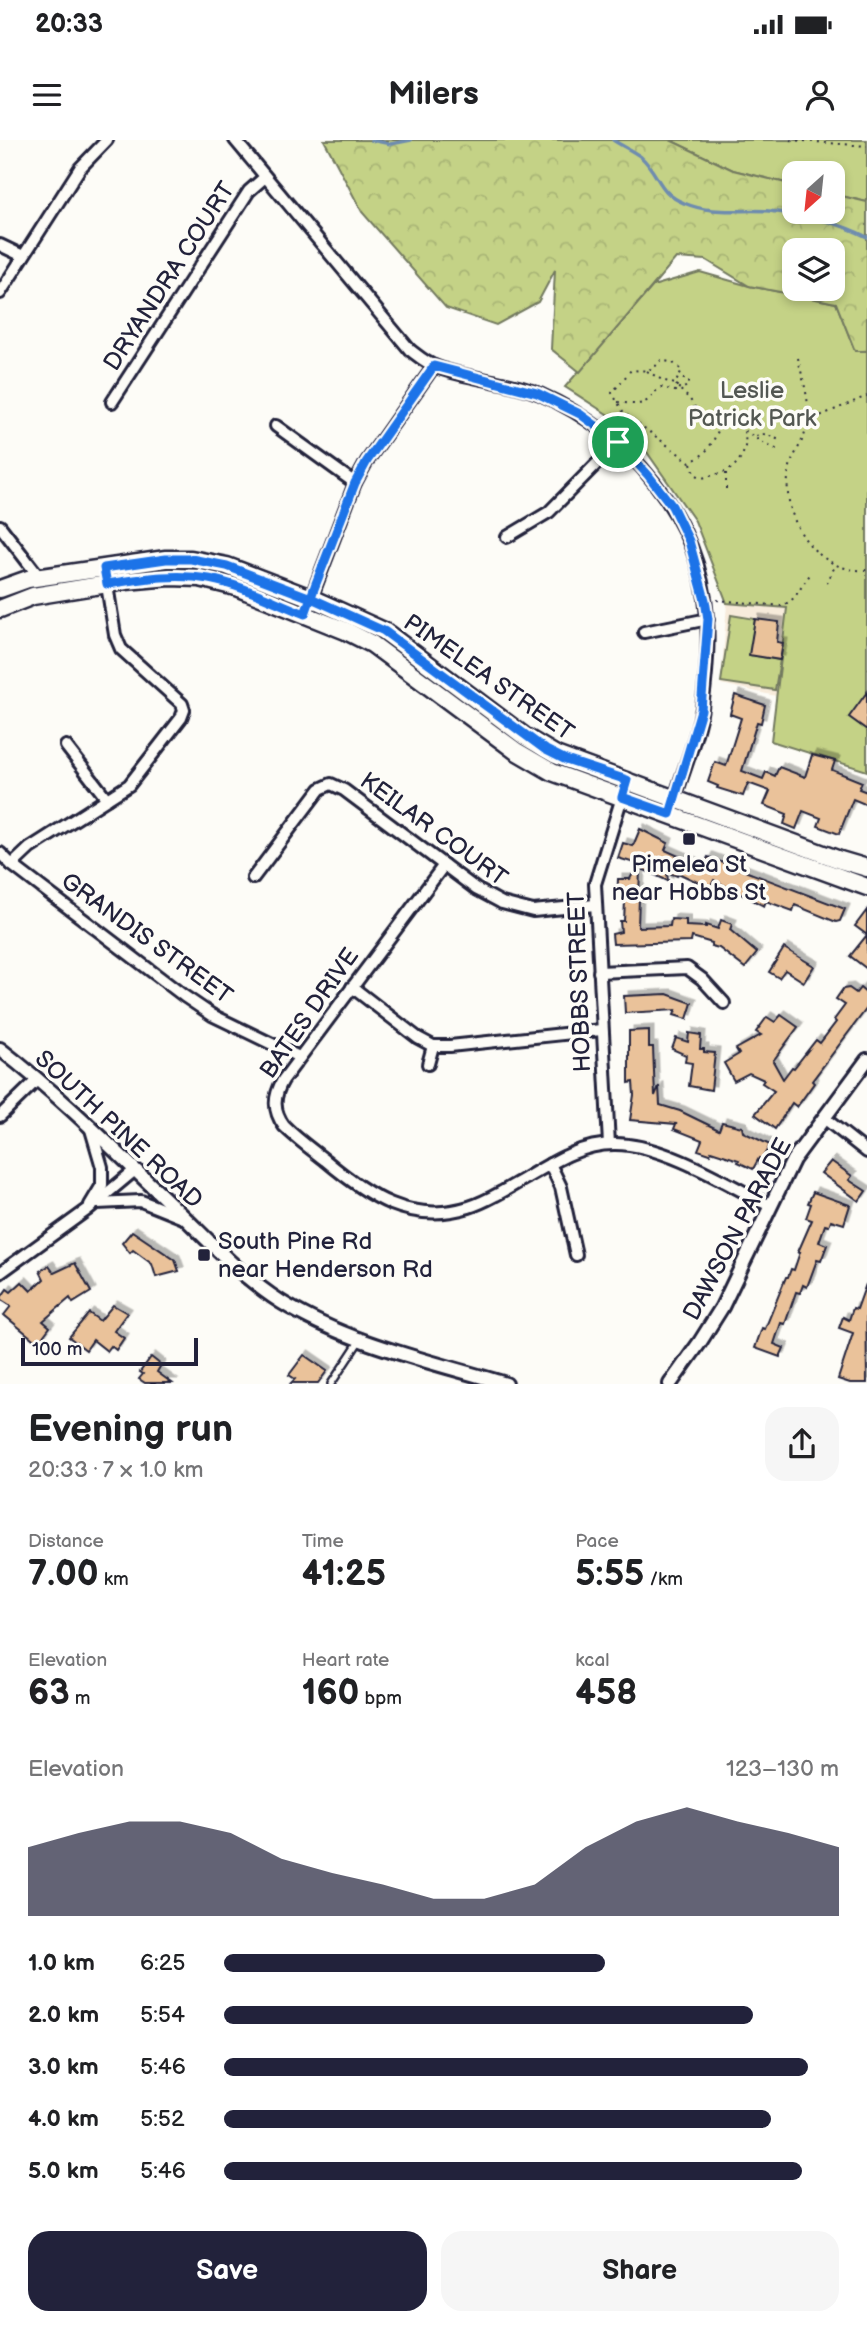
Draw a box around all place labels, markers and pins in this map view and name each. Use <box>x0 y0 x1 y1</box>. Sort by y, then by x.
pin <box>588 412 648 472</box>
marker: Pimelea St near Hobbs St <box>681 831 697 847</box>
place label: Pimelea St near Hobbs St <box>612 850 767 907</box>
place label: South Pine Rd near Henderson Rd <box>218 1227 433 1284</box>
marker: South Pine Rd near Henderson Rd <box>196 1247 212 1263</box>

